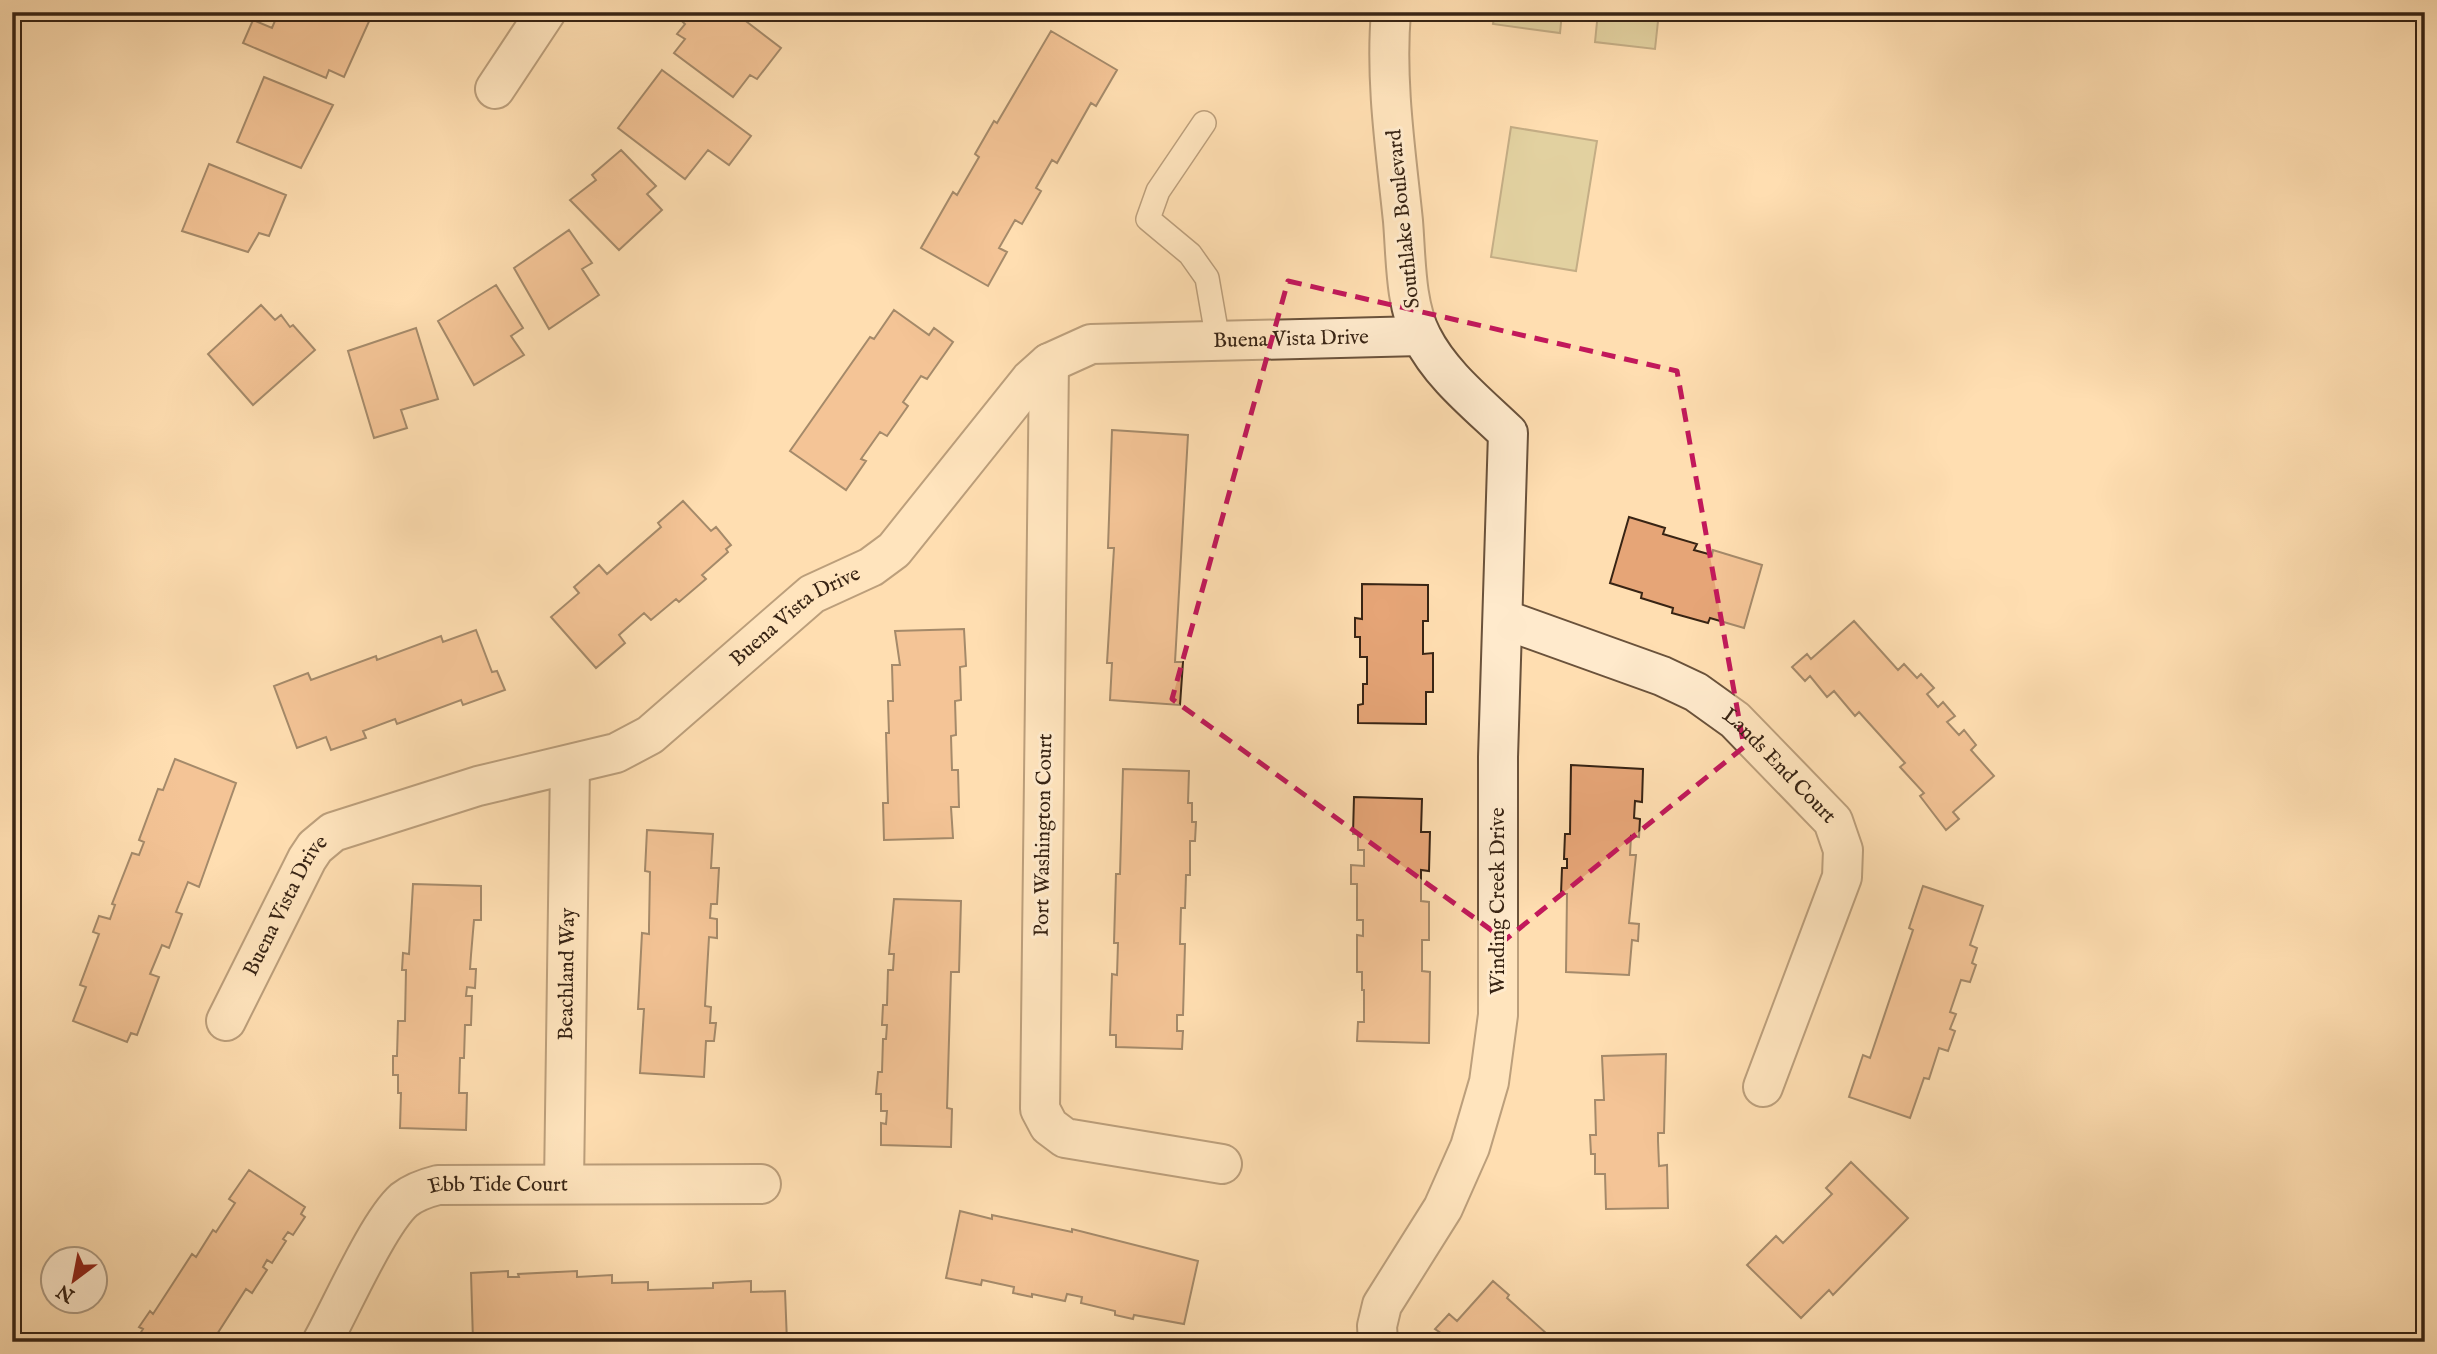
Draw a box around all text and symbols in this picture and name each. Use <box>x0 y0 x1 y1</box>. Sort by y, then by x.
street label: Southlake Boulevard <box>1381 127 1427 310</box>
street label: Buena Vista Drive <box>1213 324 1370 355</box>
street label: Buena Vista Drive <box>725 560 865 673</box>
street label: Lands End Court <box>1717 702 1842 830</box>
street label: Port Washington Court <box>1029 733 1059 937</box>
street label: Winding Creek Drive <box>1485 807 1512 995</box>
street label: Buena Vista Drive <box>237 828 333 980</box>
street label: Beachland Way <box>553 907 581 1041</box>
street label: Ebb Tide Court <box>425 1171 568 1201</box>
north arrow <box>38 1246 108 1316</box>
text: N <box>52 1278 80 1308</box>

